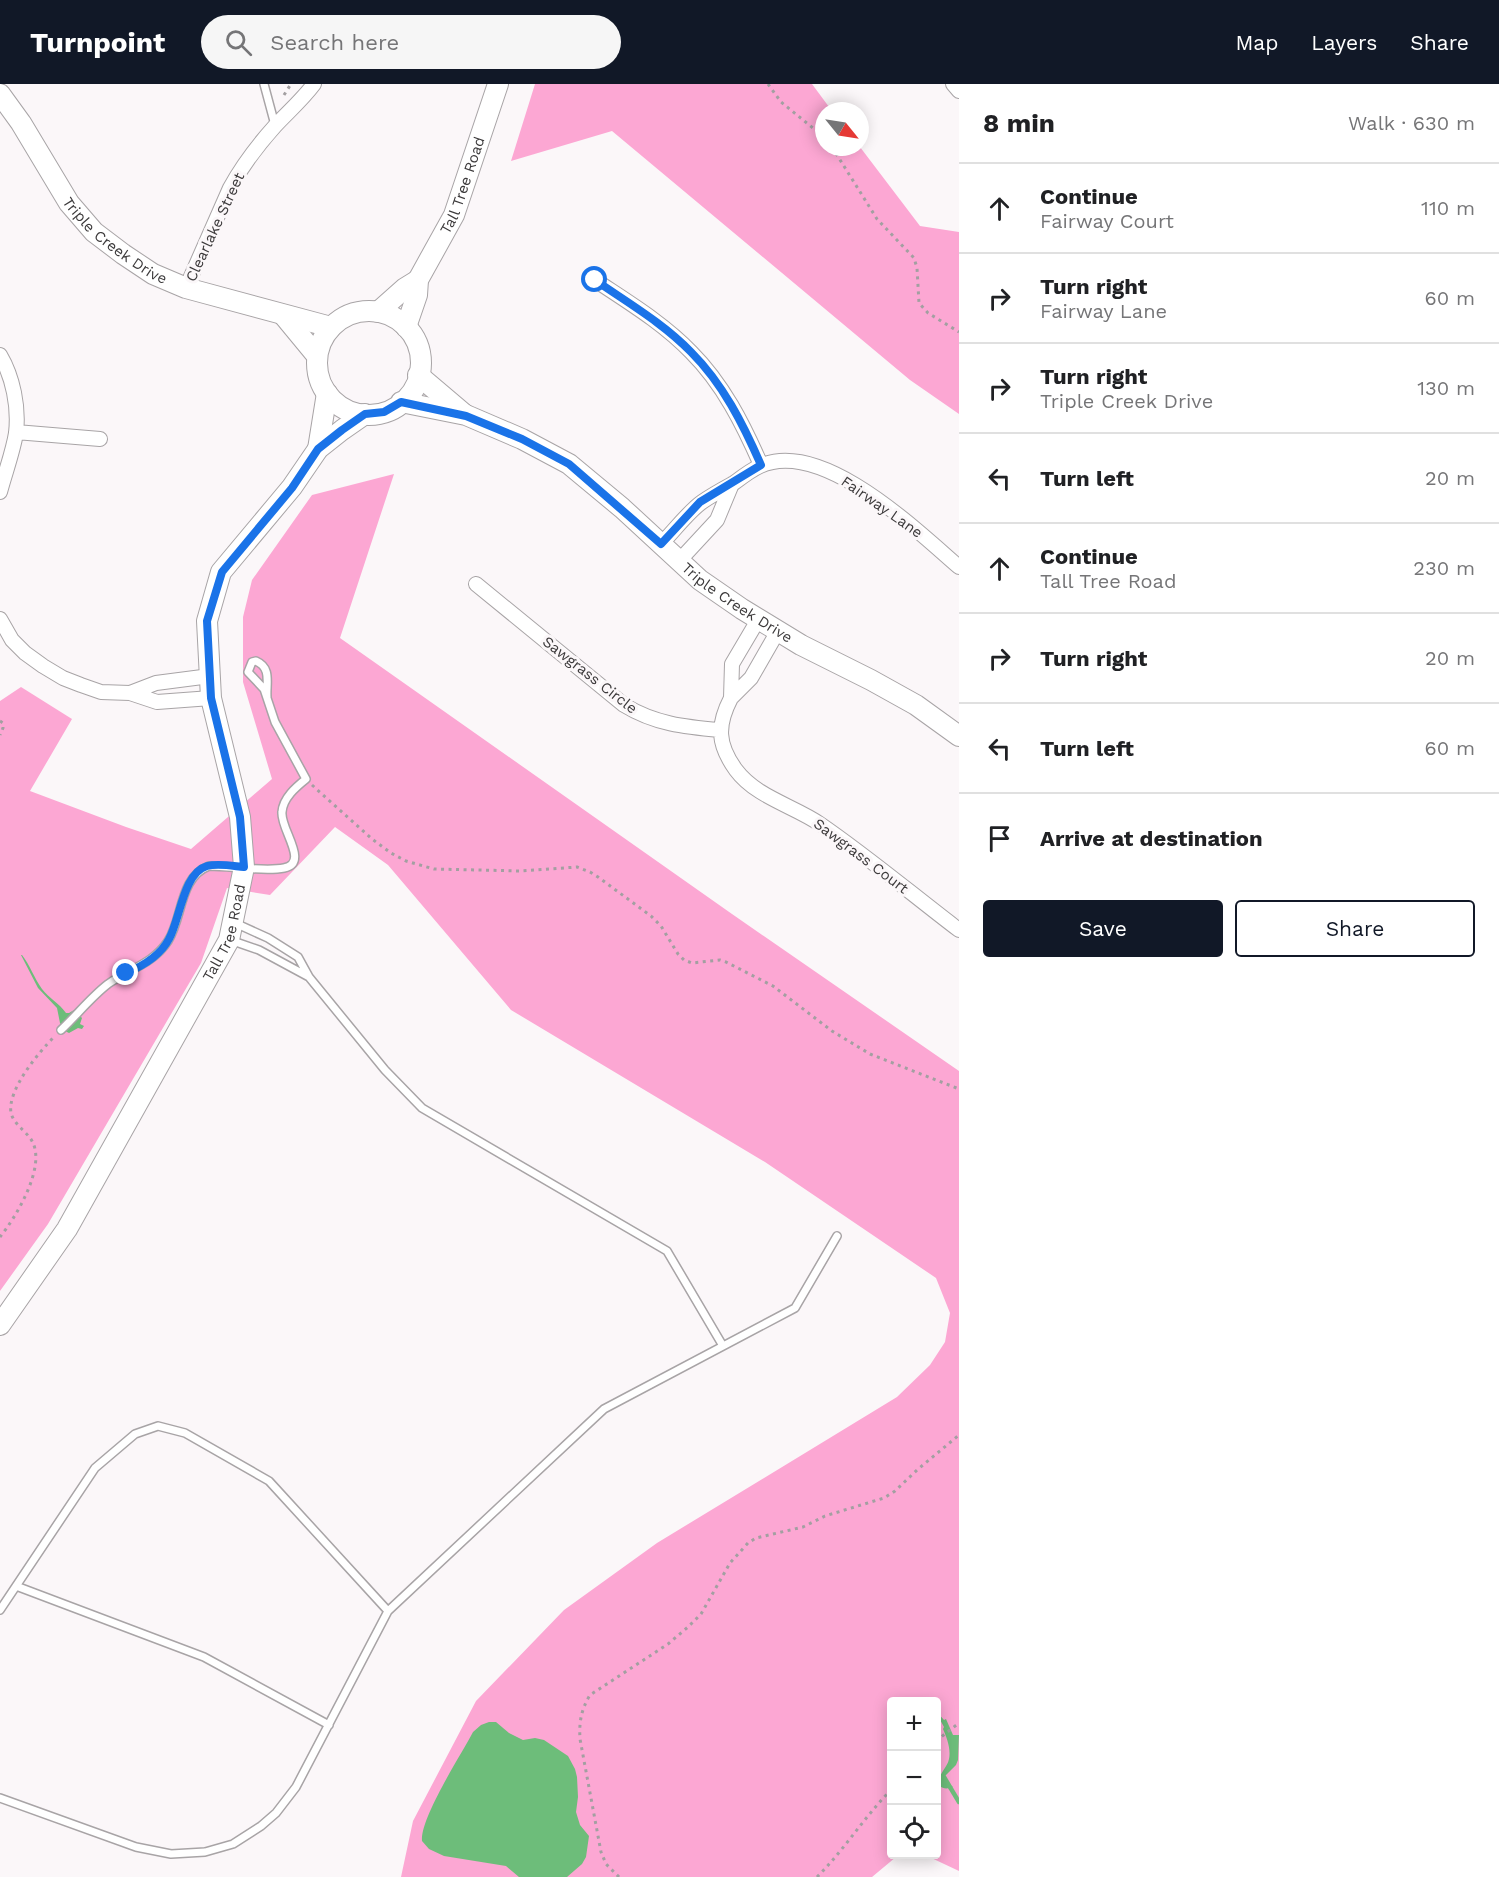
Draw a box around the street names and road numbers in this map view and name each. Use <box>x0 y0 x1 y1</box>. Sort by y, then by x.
street label: Tall Tree Road <box>436 134 489 237</box>
street label: Clearlake Street <box>182 169 248 284</box>
street label: Triple Creek Drive <box>59 194 170 288</box>
street label: Fairway Lane <box>838 472 926 542</box>
street label: Triple Creek Drive <box>678 559 796 647</box>
street label: Sawgrass Circle <box>539 632 641 718</box>
street label: Sawgrass Court <box>810 815 912 898</box>
street label: Tall Tree Road <box>199 883 249 984</box>

